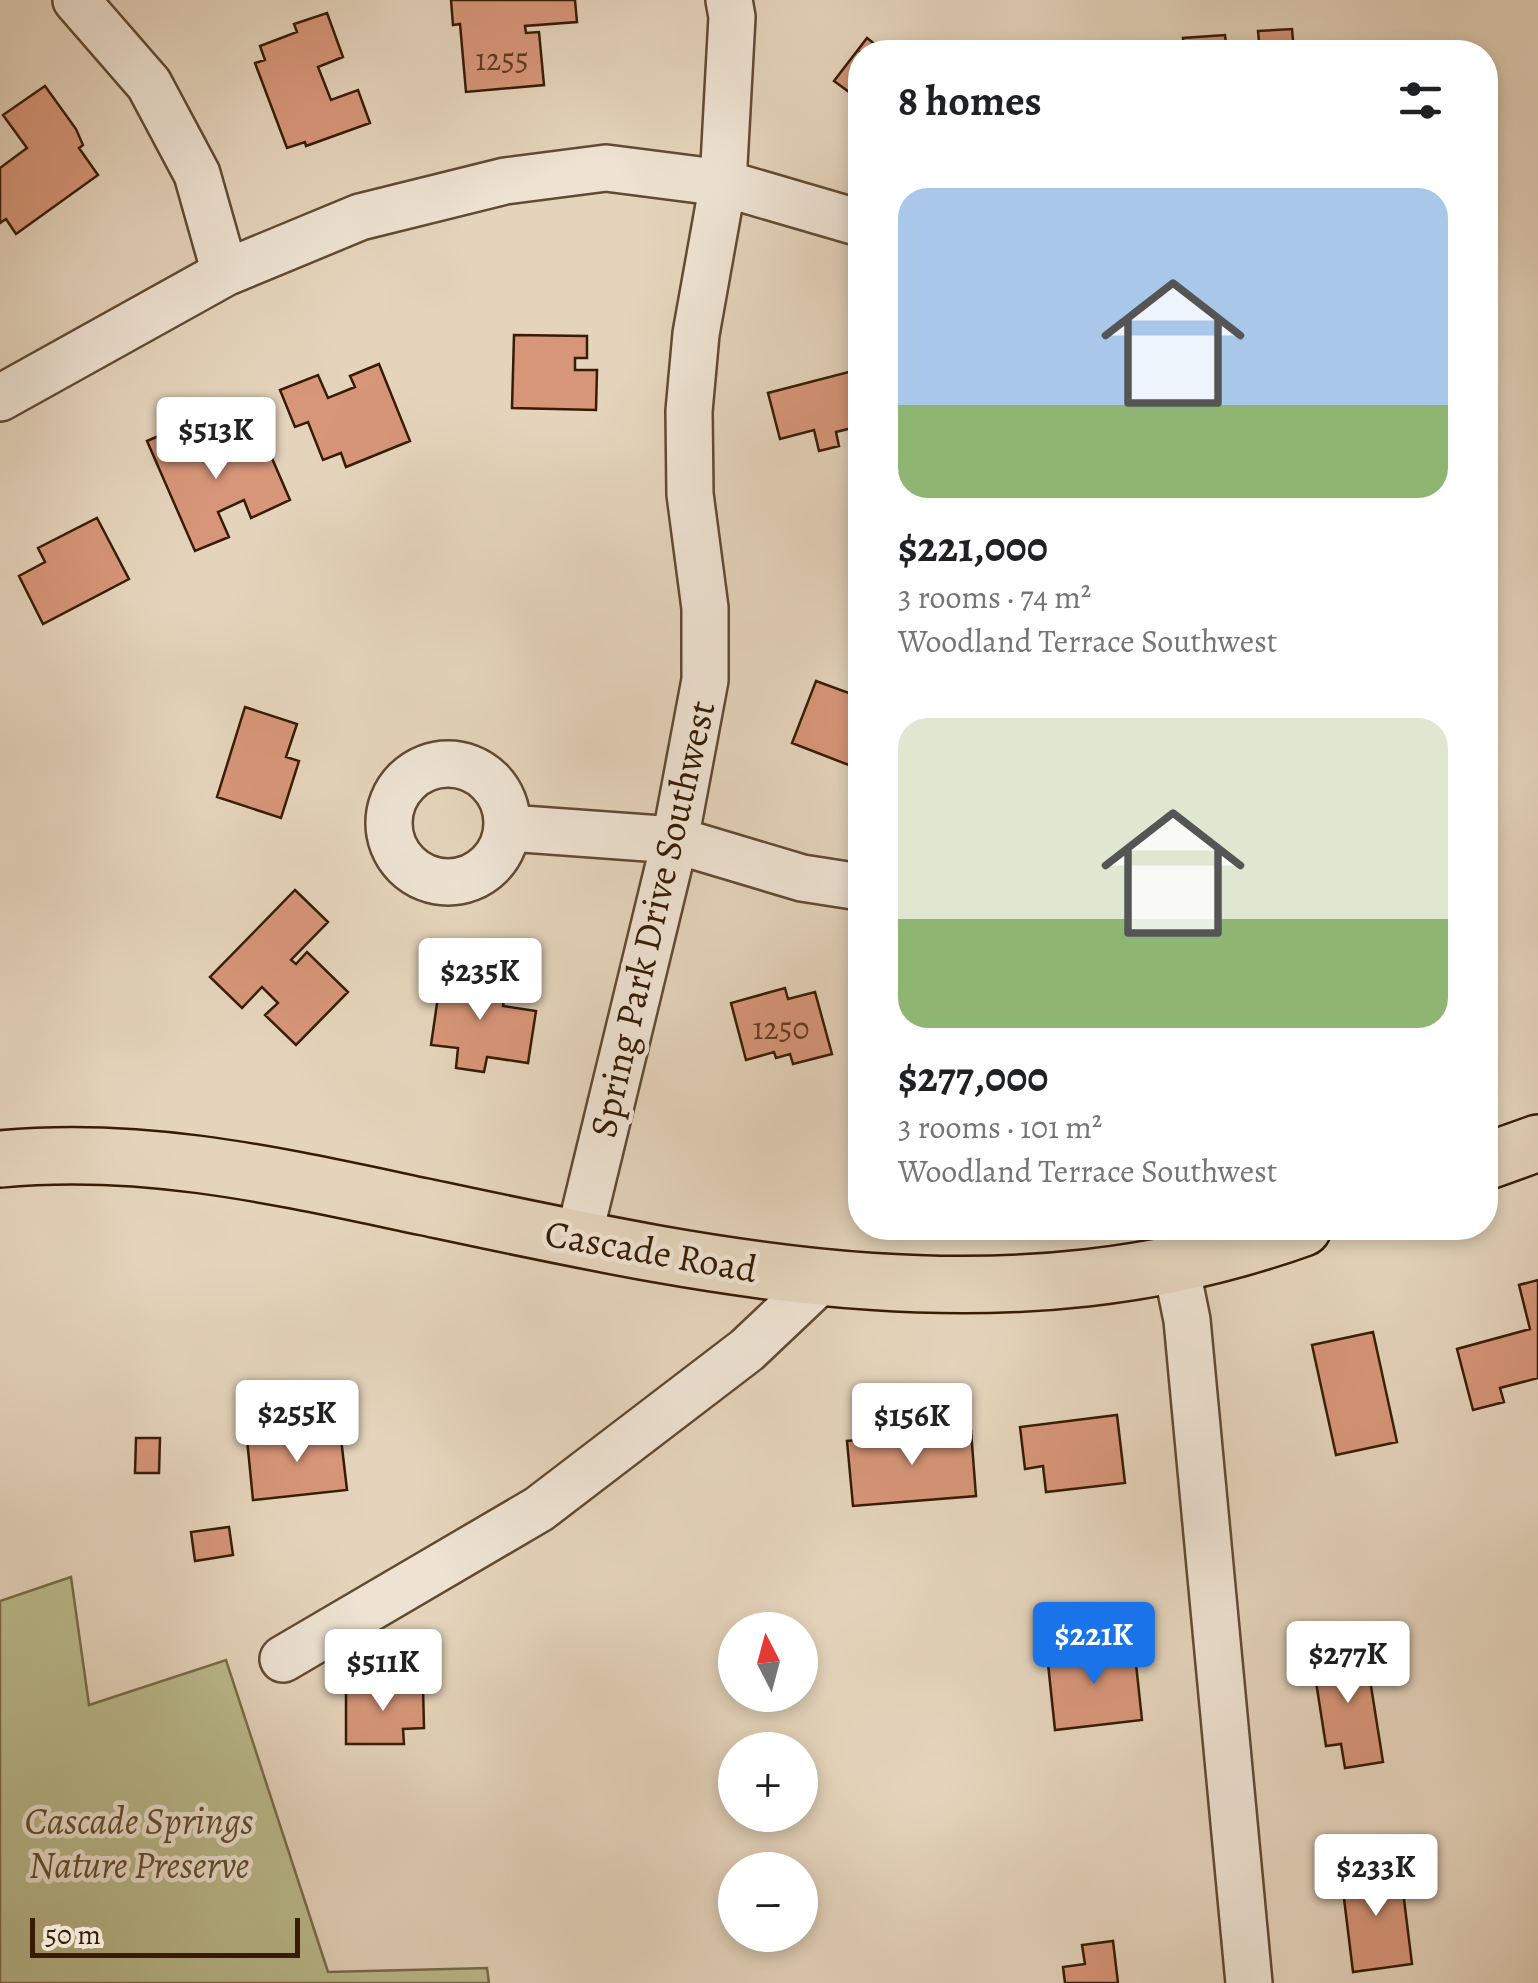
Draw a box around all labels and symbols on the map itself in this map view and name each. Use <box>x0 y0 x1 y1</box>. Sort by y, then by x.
house number: 1255 <box>475 37 529 81</box>
pin: $513K <box>146 397 286 482</box>
street label: Spring Park Drive Southwest <box>576 696 728 1142</box>
pin: $235K <box>410 938 550 1023</box>
house number: 1250 <box>753 1006 809 1050</box>
street label: Cascade Road <box>541 1207 762 1295</box>
pin: $255K <box>227 1380 367 1465</box>
pin: $156K <box>842 1383 982 1468</box>
pin: $221K <box>1024 1602 1164 1687</box>
north arrow <box>718 1612 818 1712</box>
pin: $277K <box>1278 1621 1418 1706</box>
pin: $511K <box>313 1629 453 1714</box>
park label: Cascade Springs Nature Preserve <box>25 1795 254 1891</box>
pin: $233K <box>1306 1834 1446 1919</box>
scale bar <box>30 1913 300 1958</box>

